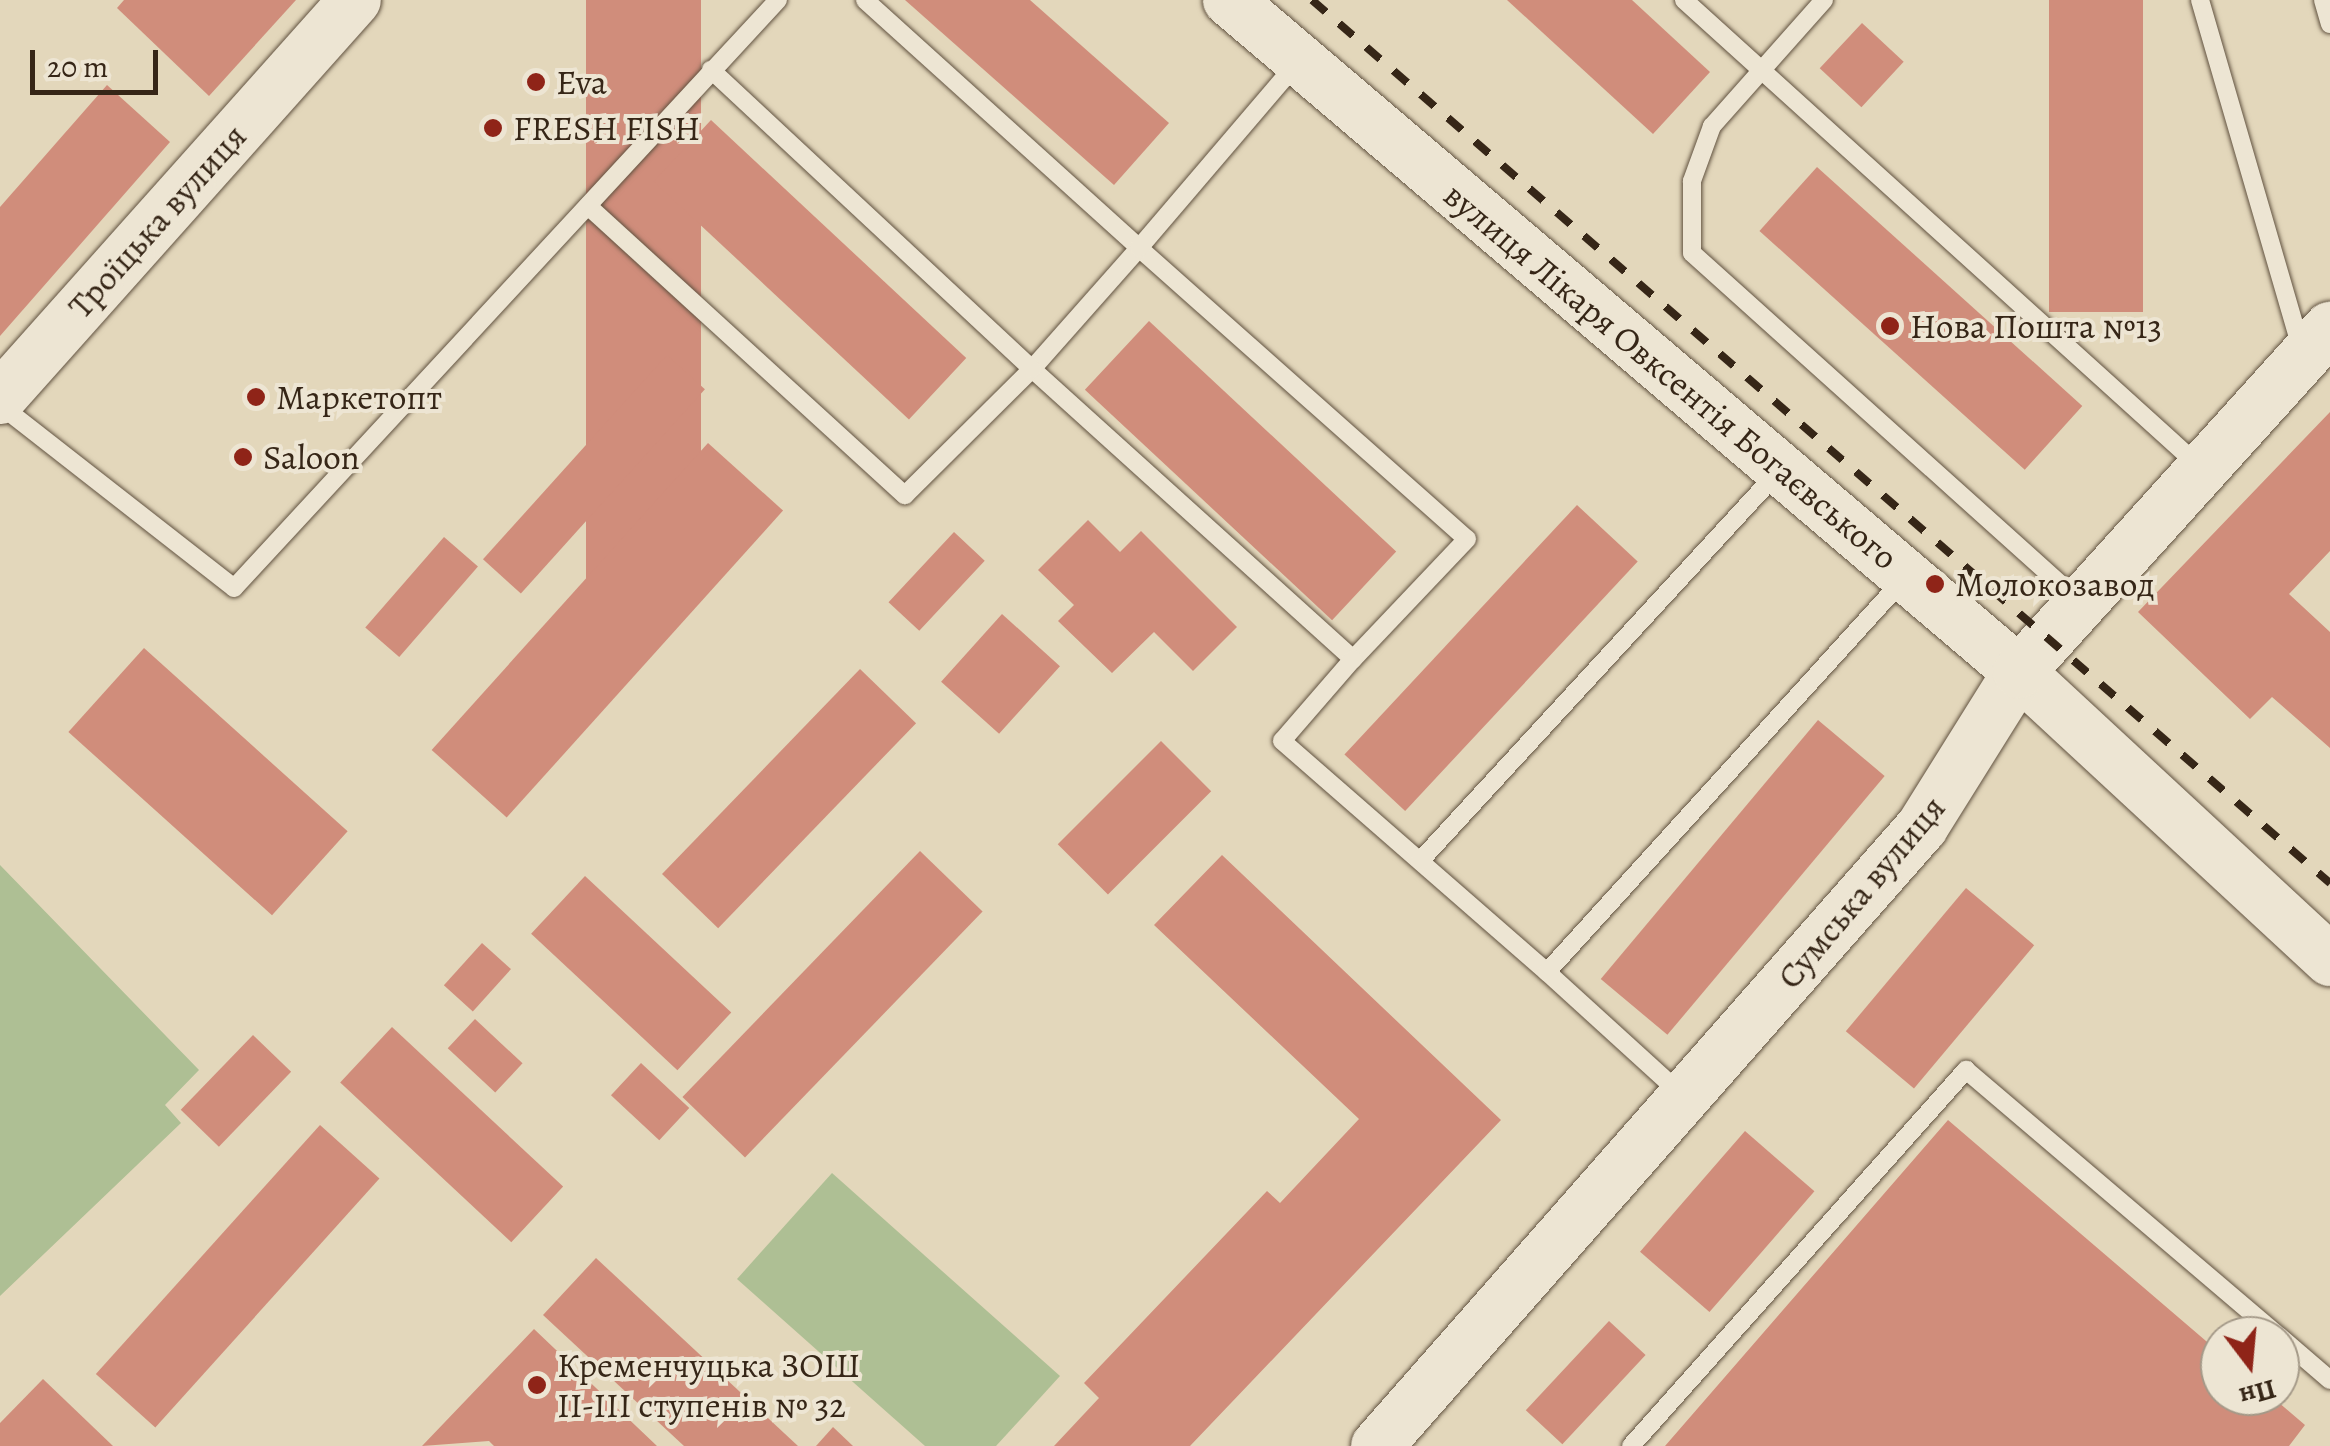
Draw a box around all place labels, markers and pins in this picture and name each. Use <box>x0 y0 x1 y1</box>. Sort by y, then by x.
place label: Eva <box>556 61 607 103</box>
marker: Eva <box>525 71 547 93</box>
place label: FRESH FISH <box>513 107 700 149</box>
marker: FRESH FISH <box>482 117 504 139</box>
place label: Нова Пошта №13 <box>1910 305 2162 347</box>
marker: Нова Пошта №13 <box>1879 315 1901 337</box>
place label: Маркетопт <box>276 376 442 418</box>
marker: Маркетопт <box>245 386 267 408</box>
place label: Saloon <box>263 436 360 478</box>
marker: Saloon <box>232 446 254 468</box>
place label: Молокозавод <box>1955 563 2155 605</box>
marker: Молокозавод <box>1924 573 1946 595</box>
place label: Кременчуцька ЗОШ ІІ-ІІІ ступенів № 32 <box>557 1344 861 1426</box>
marker: Кременчуцька ЗОШ ІІ-ІІІ ступенів № 32 <box>526 1374 548 1396</box>

